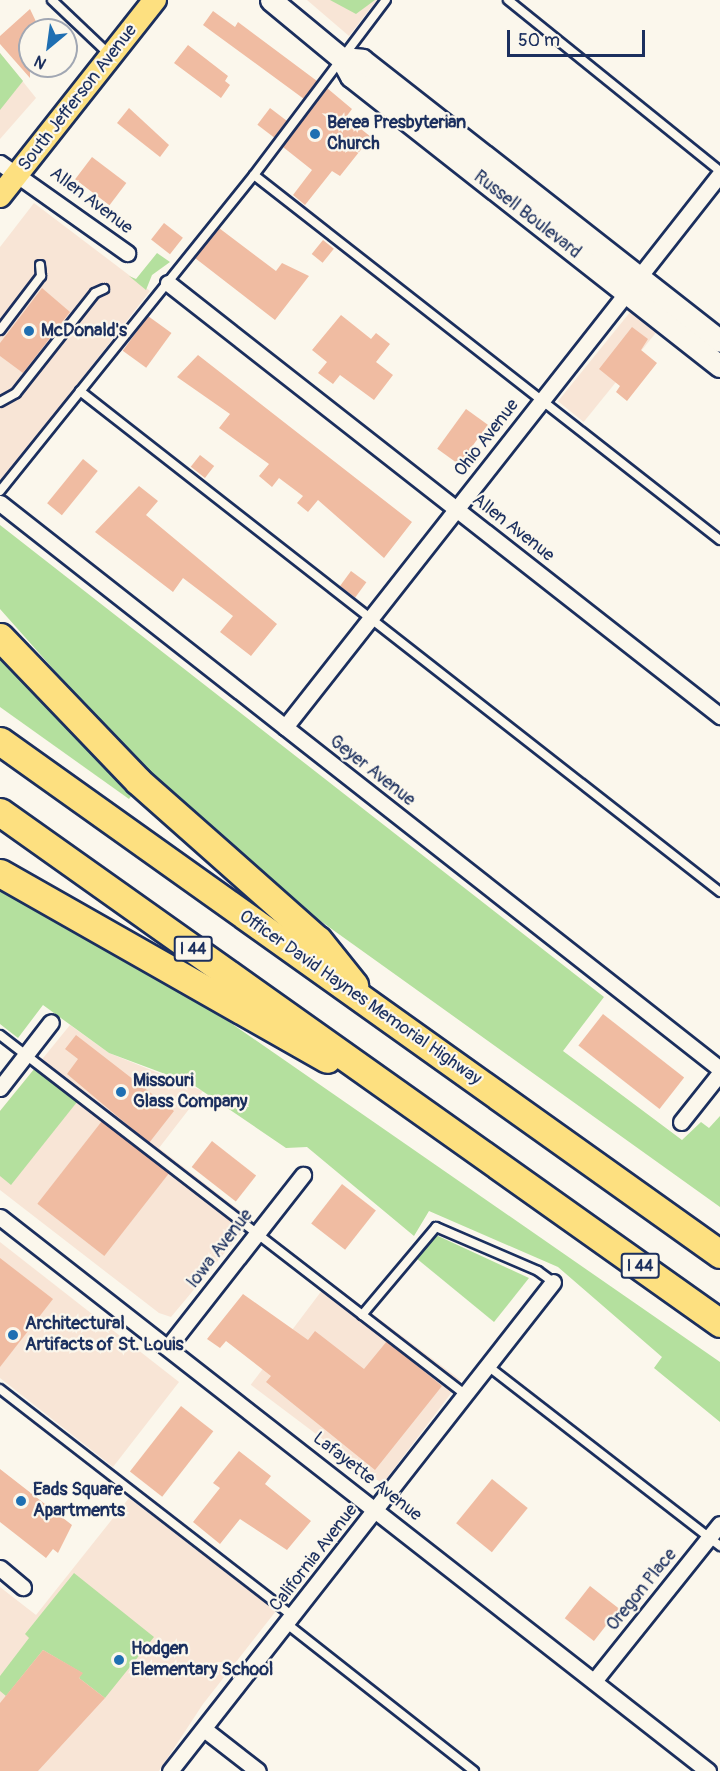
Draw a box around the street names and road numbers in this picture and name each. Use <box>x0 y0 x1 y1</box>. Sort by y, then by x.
street label: South Jefferson Avenue <box>14 20 142 176</box>
street label: Allen Avenue <box>45 163 137 239</box>
street label: Russell Boulevard <box>469 166 585 264</box>
street label: Ohio Avenue <box>450 395 524 481</box>
street label: Allen Avenue <box>468 489 558 567</box>
street label: Geyer Avenue <box>325 731 419 811</box>
street label: Officer David Haynes Memorial Highway <box>235 906 485 1090</box>
road number: I 44 <box>174 936 212 962</box>
street label: Iowa Avenue <box>182 1205 258 1293</box>
road number: I 44 <box>620 1253 660 1279</box>
street label: Lafayette Avenue <box>308 1428 426 1526</box>
street label: California Avenue <box>265 1500 363 1616</box>
street label: Oregon Place <box>602 1544 682 1636</box>

